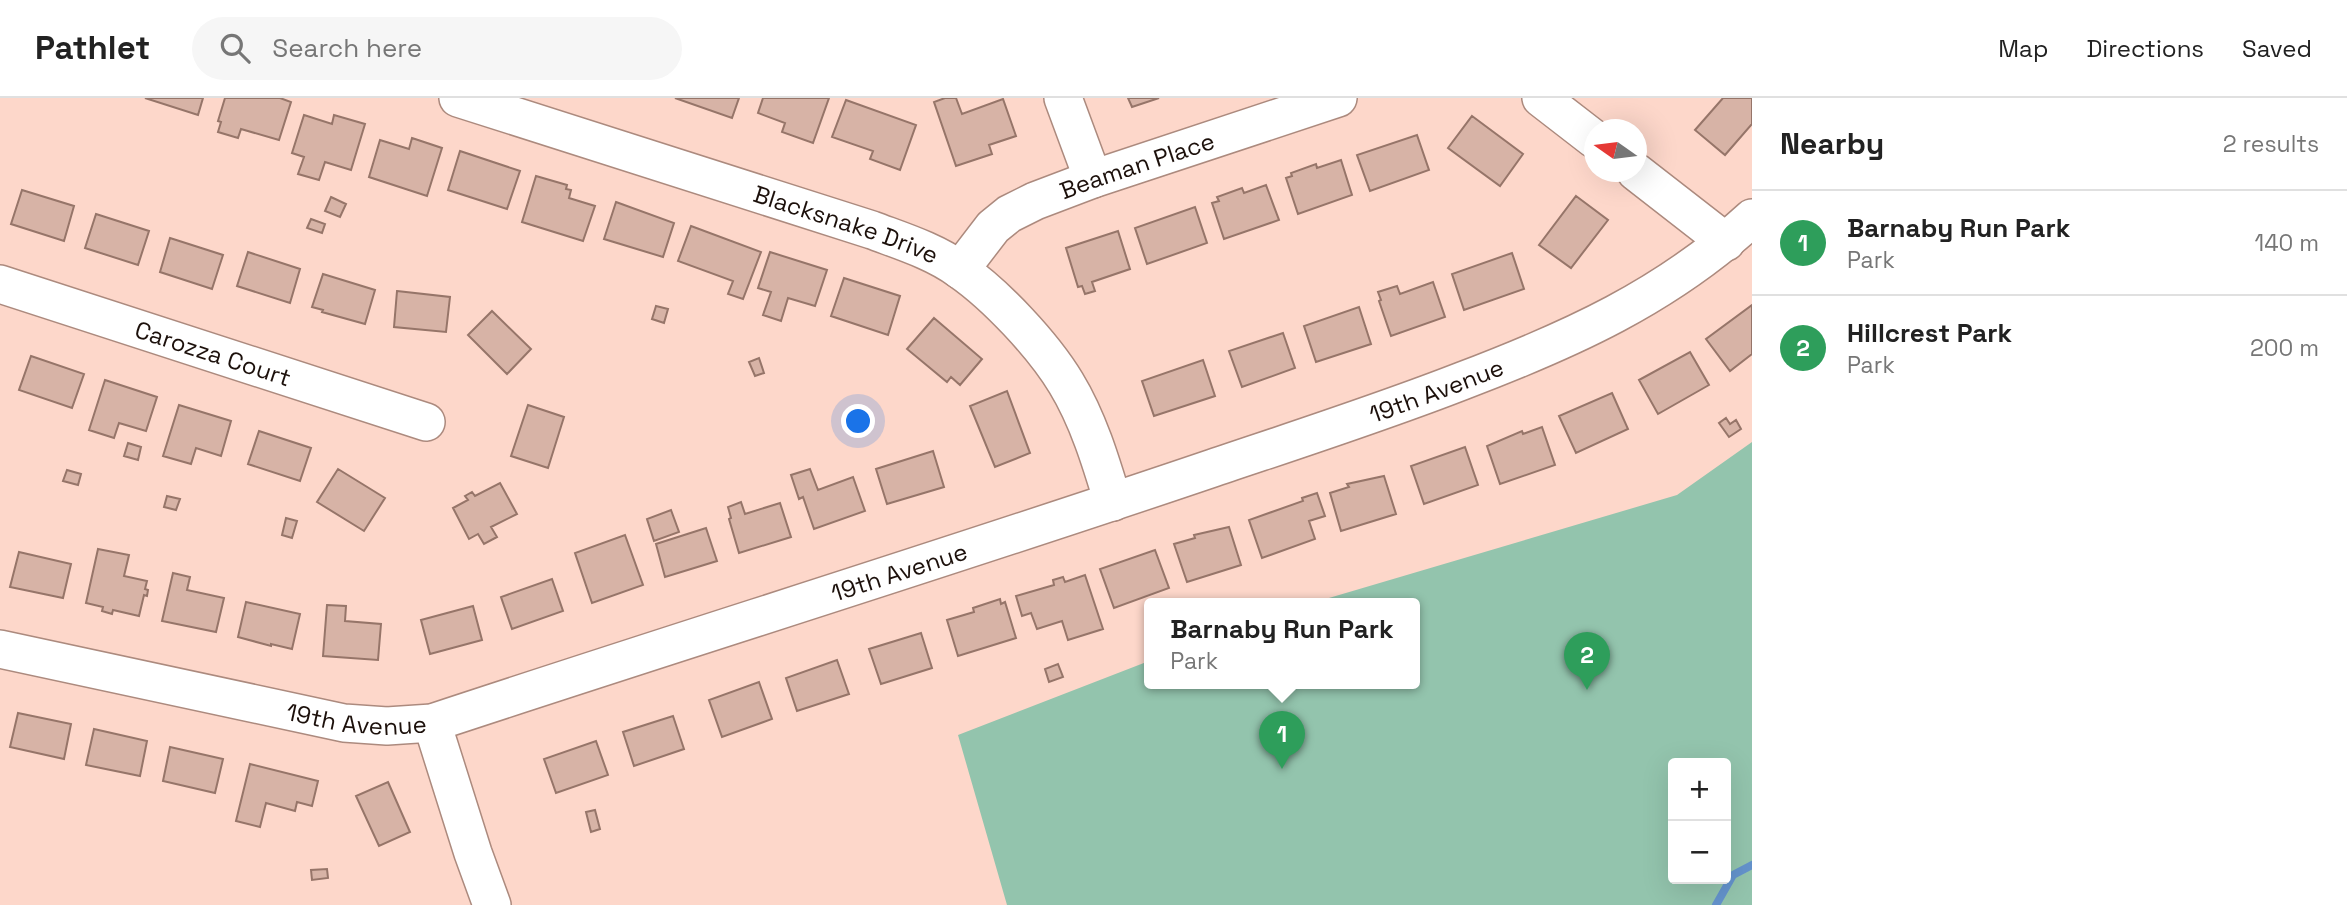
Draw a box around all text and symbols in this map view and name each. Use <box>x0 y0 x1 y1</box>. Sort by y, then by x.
search box <box>192 17 682 80</box>
text: Pathlet <box>35 27 150 69</box>
icon: search <box>216 29 254 67</box>
text: Search here <box>272 31 422 65</box>
text: Map <box>1998 33 2048 64</box>
text: Directions <box>2086 33 2204 64</box>
text: Saved <box>2242 33 2312 64</box>
north arrow <box>1584 119 1647 182</box>
street label: Beaman Place <box>1055 124 1218 206</box>
text: Nearby <box>1780 124 1884 163</box>
text: 2 results <box>2223 129 2319 159</box>
street label: Blacksnake Drive <box>750 178 944 270</box>
text: Barnaby Run Park <box>1847 211 2070 245</box>
text: 1 <box>1798 228 1808 258</box>
text: 140 m <box>2255 228 2319 258</box>
text: Park <box>1847 245 1895 275</box>
street label: Carozza Court <box>131 313 295 393</box>
text: Hillcrest Park <box>1847 316 2012 350</box>
text: 2 <box>1796 333 1810 363</box>
text: 200 m <box>2250 333 2319 363</box>
text: Park <box>1847 350 1895 380</box>
street label: 19th Avenue <box>1365 351 1508 430</box>
your location <box>841 404 875 438</box>
street label: 19th Avenue <box>827 535 971 608</box>
popup <box>1144 598 1420 689</box>
text: Barnaby Run Park <box>1170 612 1394 646</box>
pin: 2 <box>1564 632 1610 690</box>
text: Park <box>1170 646 1218 676</box>
street label: 19th Avenue <box>284 696 428 742</box>
pin: 1 <box>1259 711 1305 769</box>
map controls <box>1668 758 1731 884</box>
button: + <box>1668 758 1731 821</box>
button: − <box>1668 821 1731 884</box>

